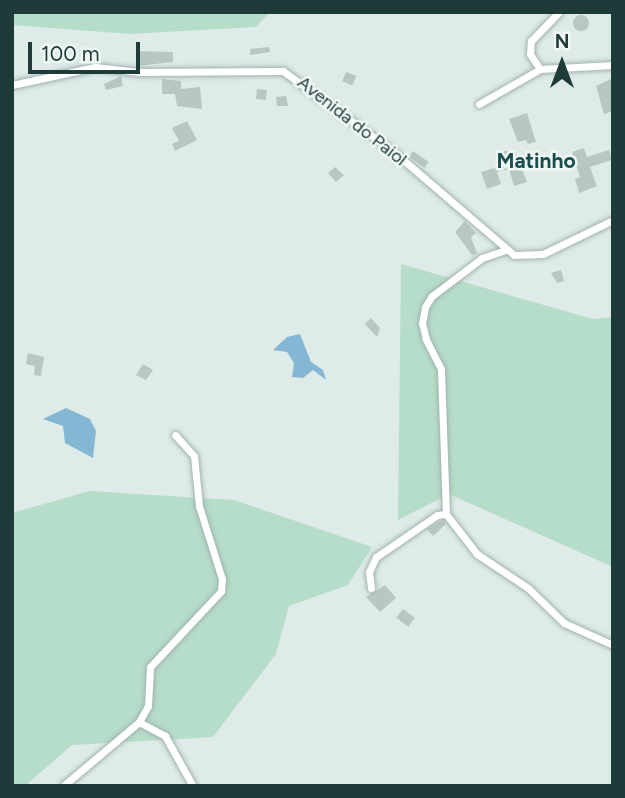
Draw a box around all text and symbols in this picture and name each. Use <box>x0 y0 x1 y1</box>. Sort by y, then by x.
scale bar <box>32 28 144 72</box>
north arrow <box>527 28 597 98</box>
text: N <box>555 30 569 53</box>
text: 100 m <box>41 41 100 66</box>
street label: Avenida do Paiol <box>293 72 411 170</box>
district label: Matinho <box>496 148 576 174</box>

